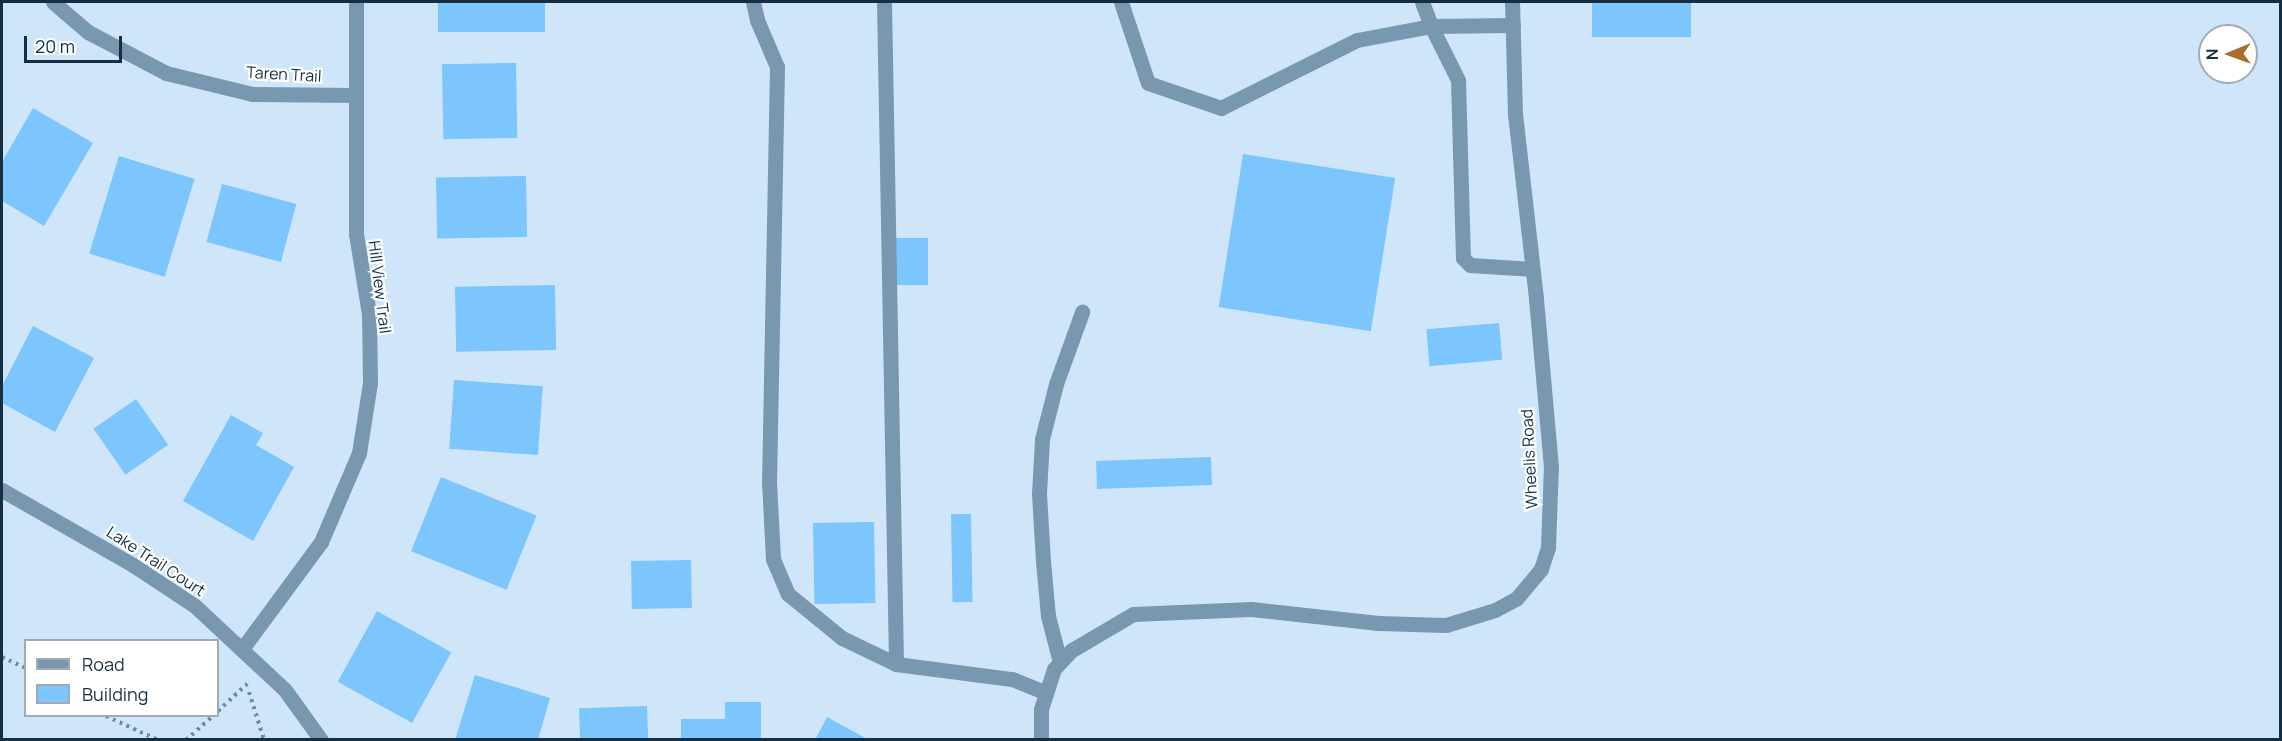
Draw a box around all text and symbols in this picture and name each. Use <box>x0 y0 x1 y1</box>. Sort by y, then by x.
scale bar <box>27 24 124 62</box>
north arrow <box>2198 24 2258 84</box>
text: 20 m <box>35 34 75 58</box>
text: N <box>2201 48 2223 60</box>
street label: Taren Trail <box>246 62 322 86</box>
street label: Hill View Trail <box>365 239 395 335</box>
street label: Wheelis Road <box>1517 408 1541 510</box>
street label: Lake Trail Court <box>103 522 209 600</box>
legend <box>24 639 219 717</box>
text: Road <box>82 652 125 676</box>
text: Building <box>82 682 148 706</box>

